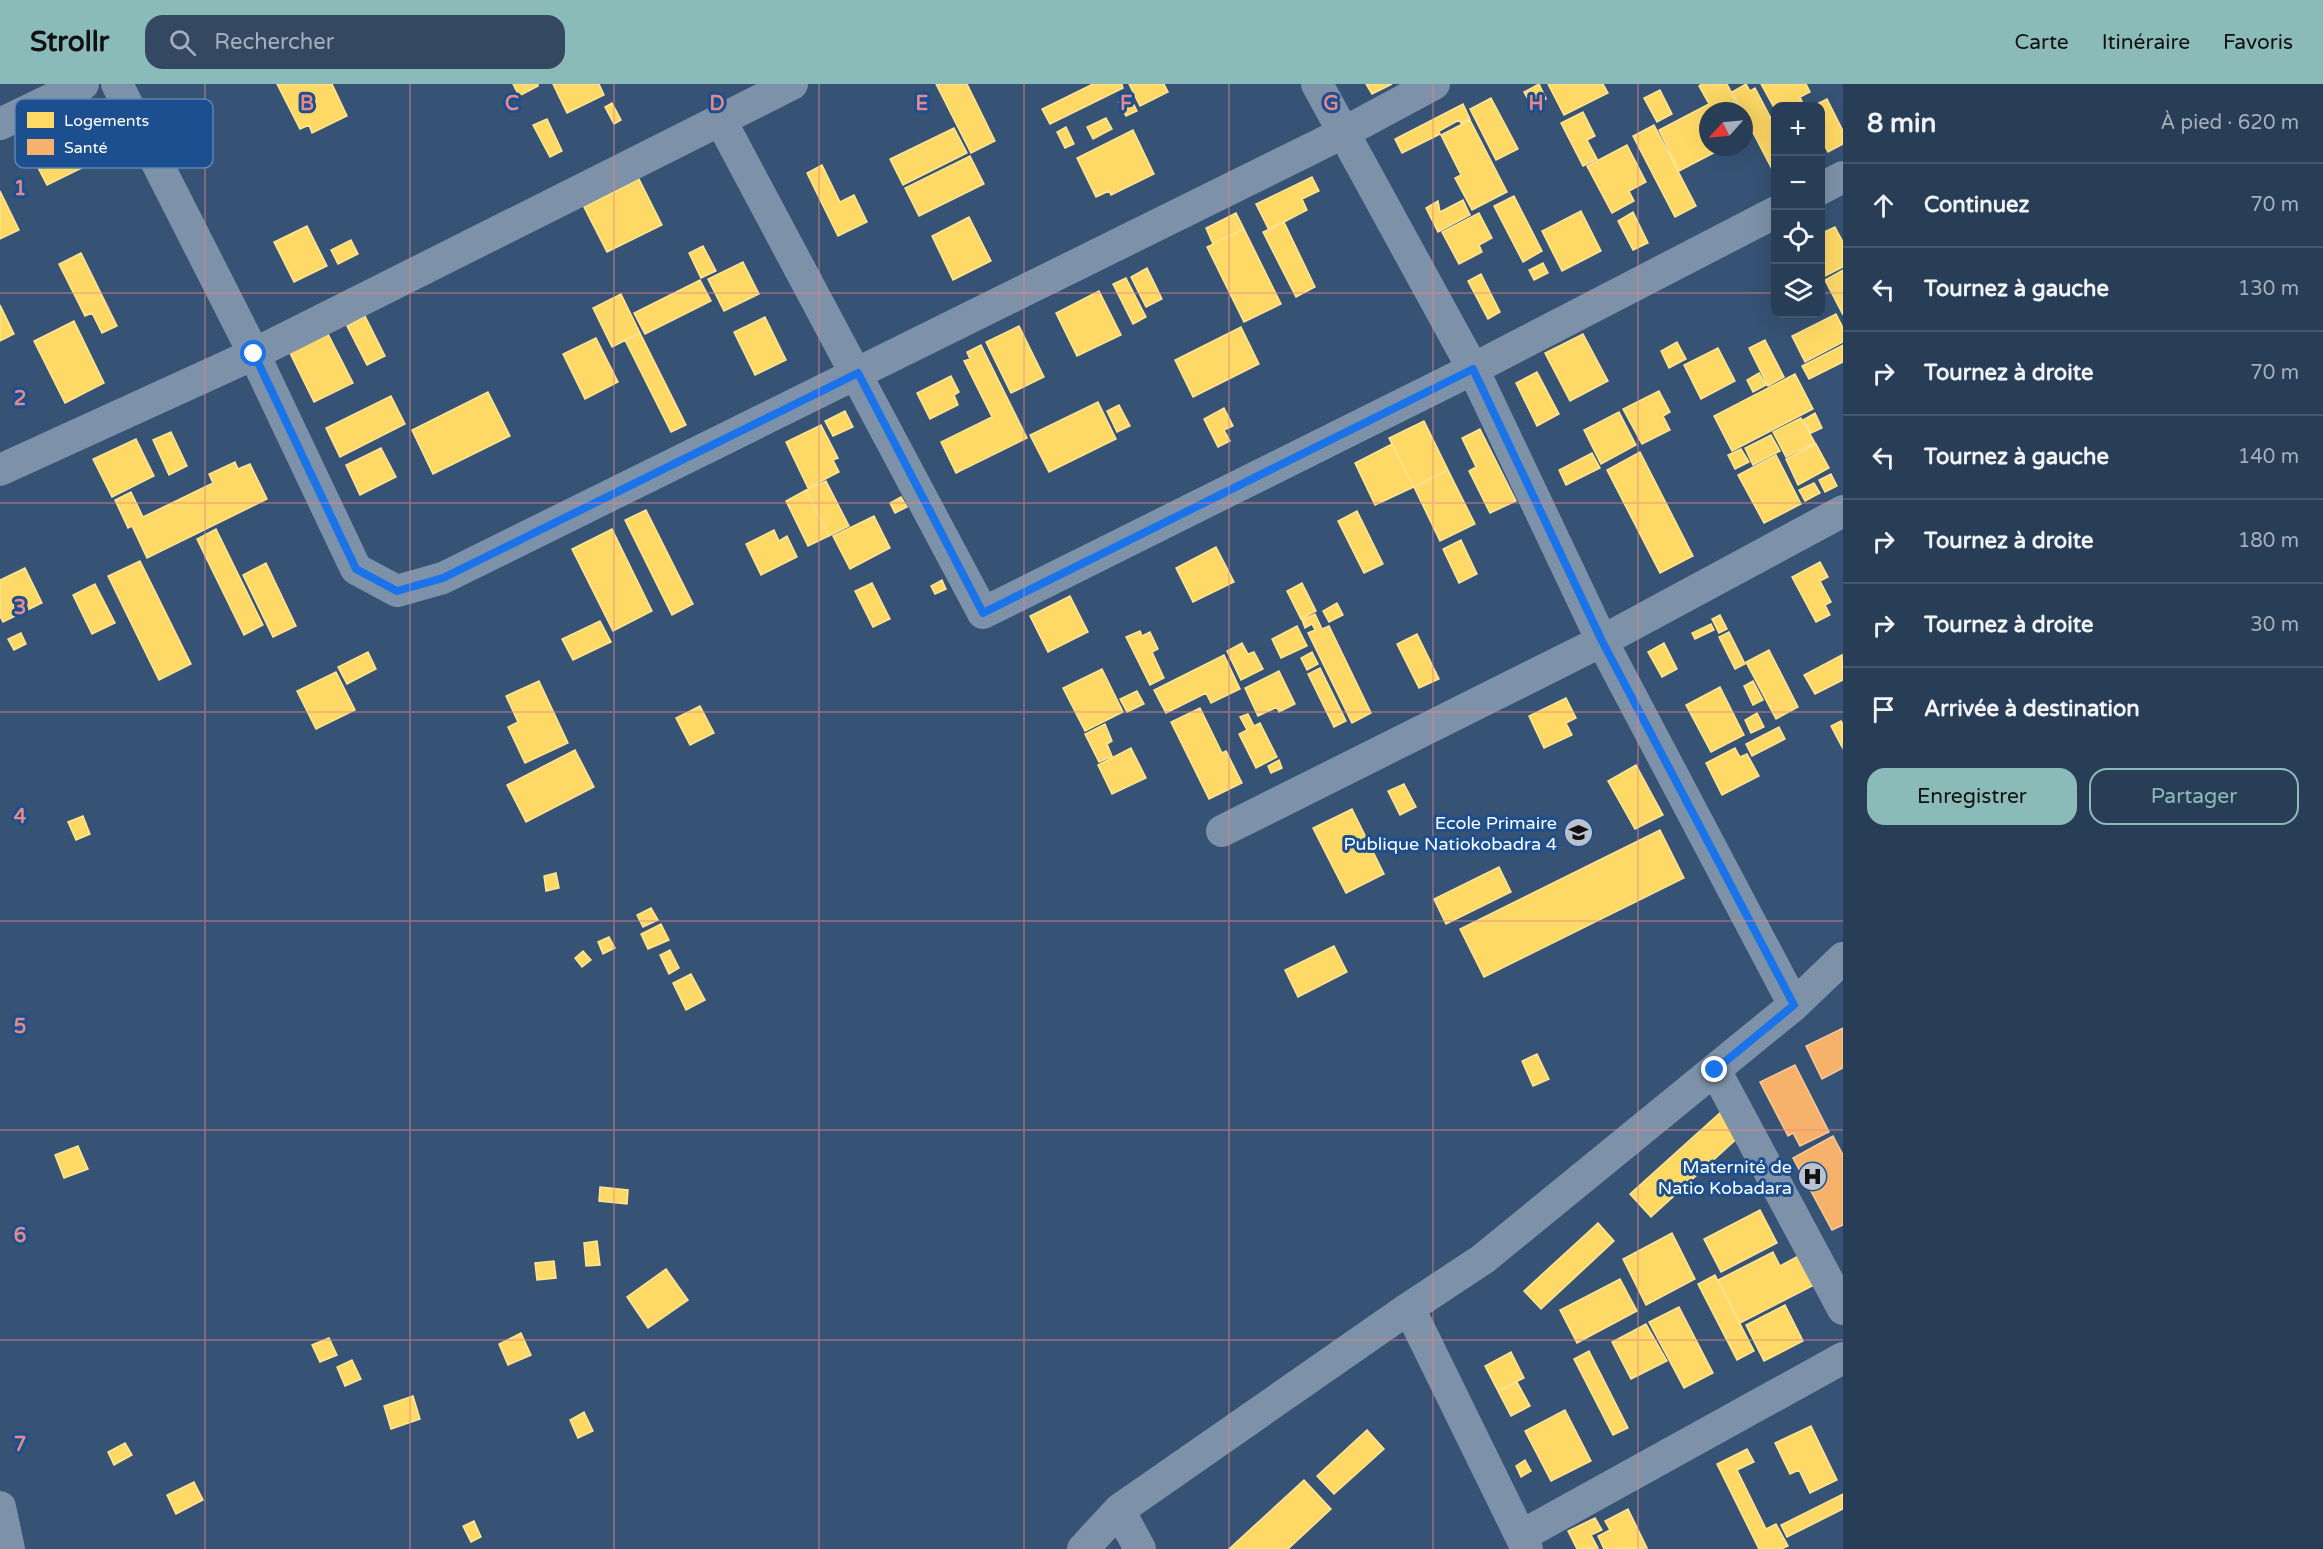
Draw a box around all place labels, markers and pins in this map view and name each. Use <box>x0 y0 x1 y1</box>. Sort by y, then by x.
place label: Ecole Primaire Publique Natiokobadra 4 <box>1343 812 1557 855</box>
school or university icon: Ecole Primaire Publique Natiokobadra 4 <box>1562 817 1594 849</box>
place label: Maternité de Natio Kobadara <box>1658 1156 1792 1199</box>
hospital icon: Maternité de Natio Kobadara <box>1797 1161 1829 1193</box>

